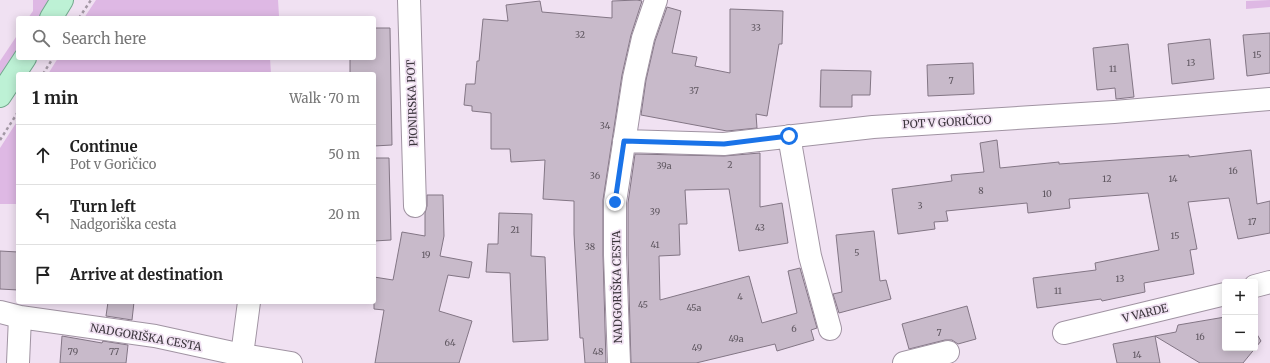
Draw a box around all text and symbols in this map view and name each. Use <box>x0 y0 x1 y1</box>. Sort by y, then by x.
search box <box>16 16 376 60</box>
house number: 33 <box>751 22 761 33</box>
icon: search <box>30 27 52 49</box>
text: Search here <box>62 29 146 48</box>
house number: 32 <box>575 29 585 40</box>
house number: 15 <box>1252 49 1262 60</box>
house number: 13 <box>1187 57 1195 68</box>
street label: PIONIRSKA POT <box>403 59 421 147</box>
house number: 11 <box>1109 63 1117 74</box>
house number: 7 <box>948 75 954 86</box>
house number: 37 <box>689 85 699 96</box>
text: 1 min <box>32 87 78 109</box>
text: Walk · 70 m <box>289 90 360 107</box>
street label: POT V GORIČICO <box>902 113 992 131</box>
house number: 34 <box>600 120 611 131</box>
route start <box>780 127 798 145</box>
text: Continue <box>70 137 138 156</box>
icon: ahead <box>32 144 54 166</box>
text: 50 m <box>328 146 360 163</box>
text: Pot v Goričico <box>70 156 156 173</box>
house number: 2 <box>727 159 733 170</box>
house number: 39a <box>656 160 672 171</box>
house number: 16 <box>1228 165 1238 176</box>
house number: 36 <box>590 170 601 181</box>
house number: 12 <box>1102 173 1112 184</box>
house number: 14 <box>1168 173 1178 184</box>
house number: 8 <box>978 185 984 196</box>
house number: 10 <box>1042 188 1052 199</box>
route end <box>606 193 624 211</box>
text: Turn left <box>70 197 136 216</box>
house number: 3 <box>917 200 923 211</box>
icon: left <box>32 204 54 226</box>
text: 20 m <box>328 206 360 223</box>
house number: 39 <box>650 206 660 217</box>
text: Nadgoriška cesta <box>70 216 176 233</box>
house number: 17 <box>1248 216 1256 227</box>
house number: 43 <box>755 222 765 233</box>
house number: 21 <box>510 224 520 235</box>
street label: NADGORIŠKA CESTA <box>609 230 625 344</box>
house number: 15 <box>1170 230 1180 241</box>
house number: 41 <box>651 239 659 250</box>
house number: 38 <box>585 241 595 252</box>
house number: 5 <box>854 247 860 258</box>
house number: 19 <box>421 249 431 260</box>
icon: arrive <box>32 264 54 286</box>
text: Arrive at destination <box>70 265 223 284</box>
house number: 13 <box>1116 273 1124 284</box>
map controls <box>1222 279 1258 351</box>
button: + <box>1222 279 1258 315</box>
house number: 11 <box>1054 285 1062 296</box>
house number: 4 <box>737 291 743 302</box>
house number: 45 <box>638 299 648 310</box>
street label: V VARDE <box>1120 301 1169 326</box>
house number: 45a <box>687 302 702 313</box>
button: − <box>1222 315 1258 351</box>
street label: NADGORIŠKA CESTA <box>89 320 203 354</box>
house number: 6 <box>791 323 797 334</box>
house number: 7 <box>936 327 942 338</box>
house number: 16 <box>1195 331 1205 342</box>
house number: 49a <box>728 333 744 344</box>
house number: 64 <box>445 337 456 348</box>
house number: 49 <box>692 342 702 353</box>
house number: 79 <box>68 346 78 357</box>
house number: 77 <box>109 346 119 357</box>
house number: 48 <box>593 346 603 357</box>
house number: 14 <box>1132 349 1142 360</box>

